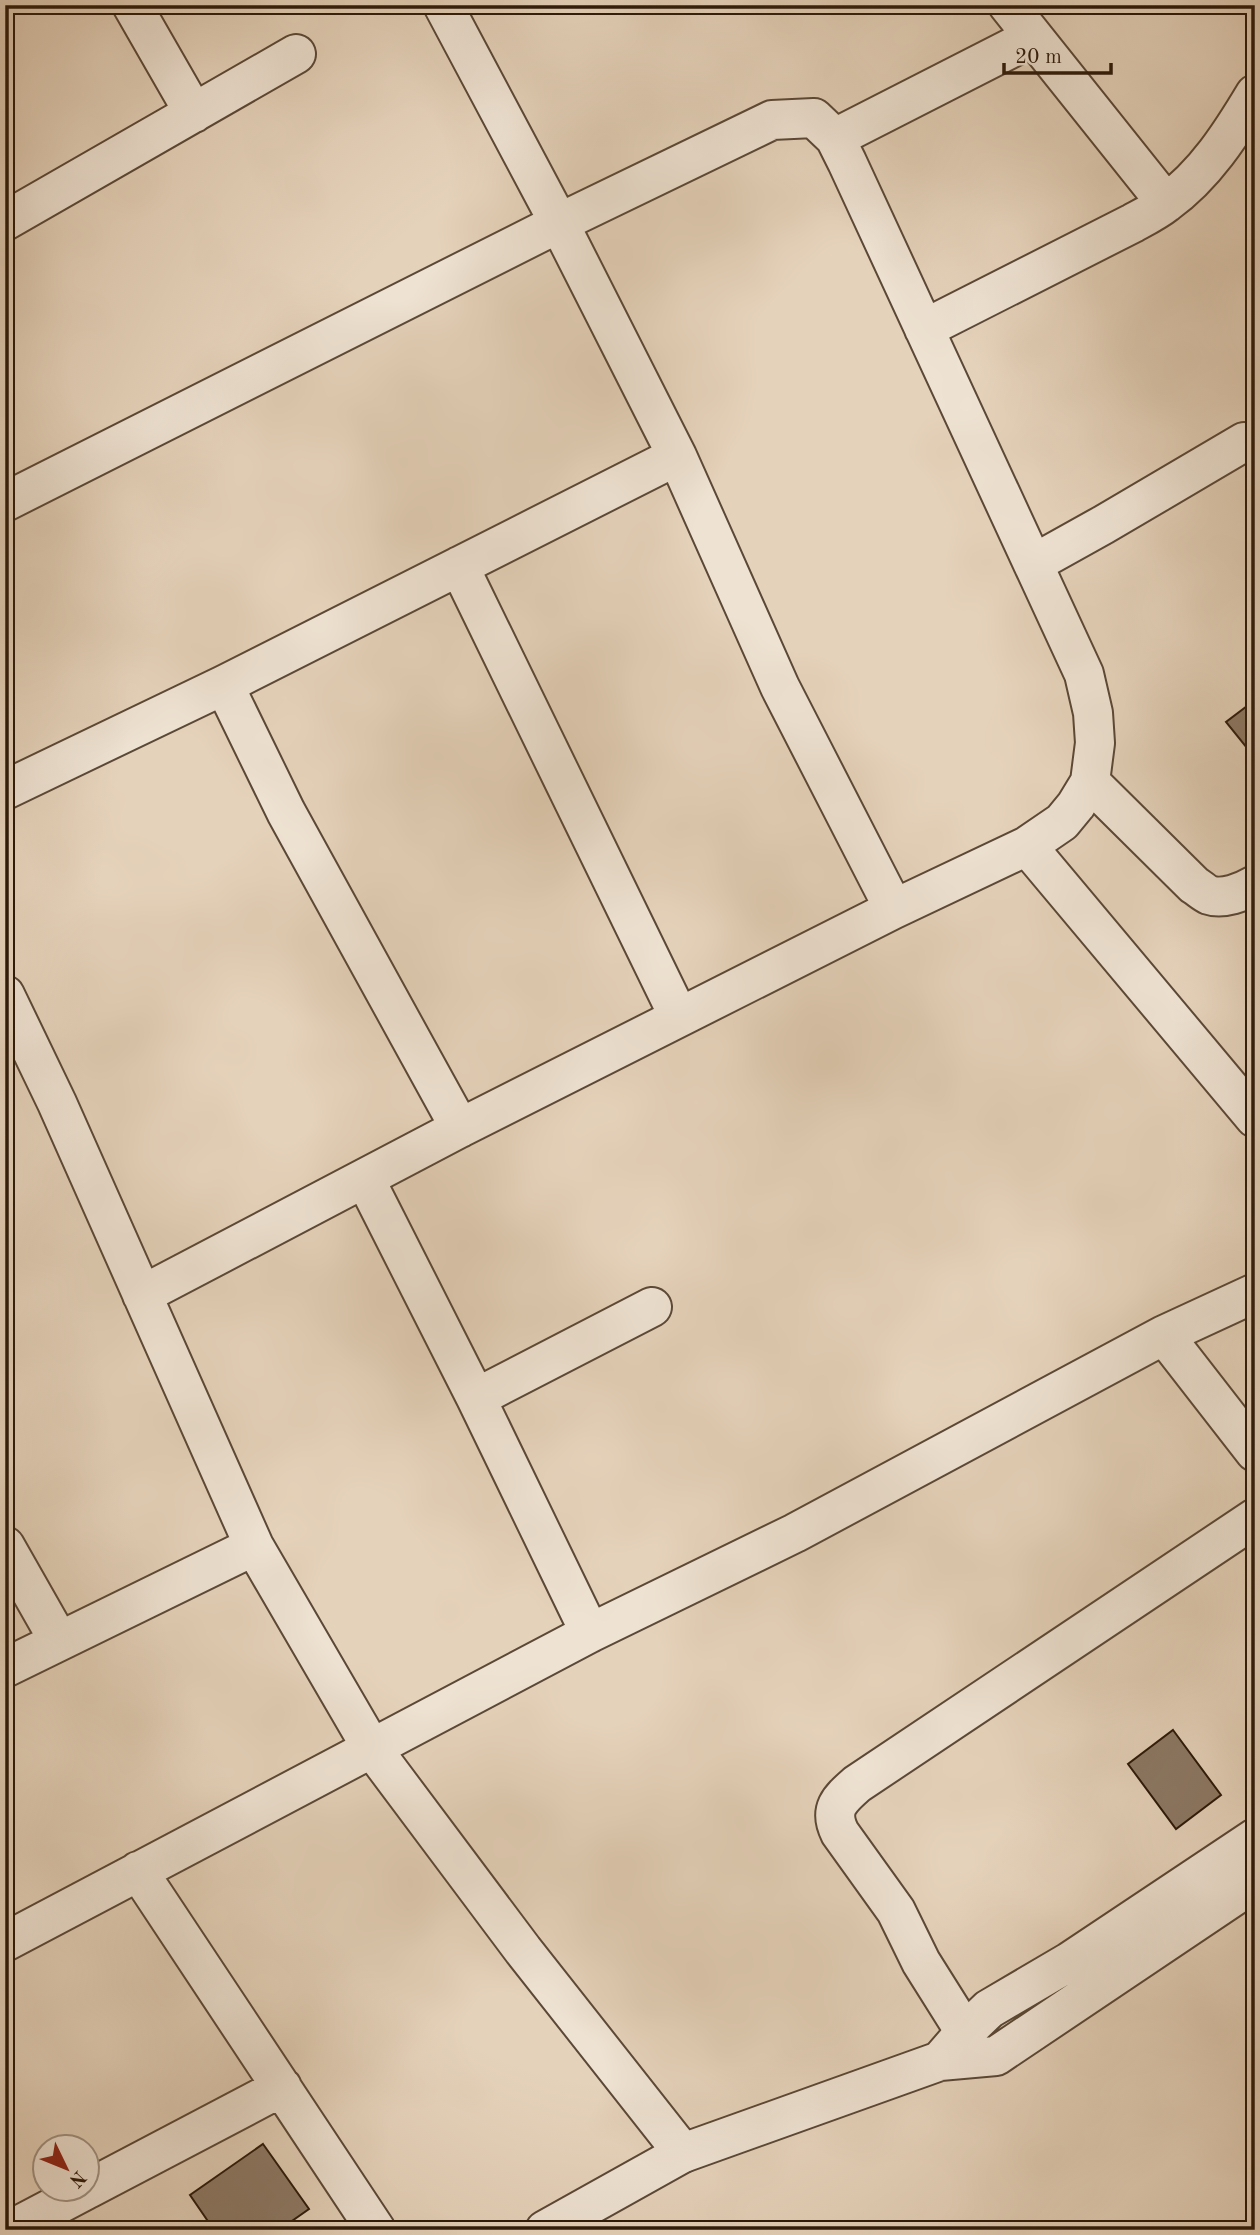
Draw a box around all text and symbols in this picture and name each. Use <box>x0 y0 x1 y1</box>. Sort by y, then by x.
scale bar <box>1004 32 1111 76</box>
text: 20 m <box>1015 47 1062 68</box>
north arrow <box>32 2134 102 2204</box>
text: N <box>64 2166 89 2190</box>

